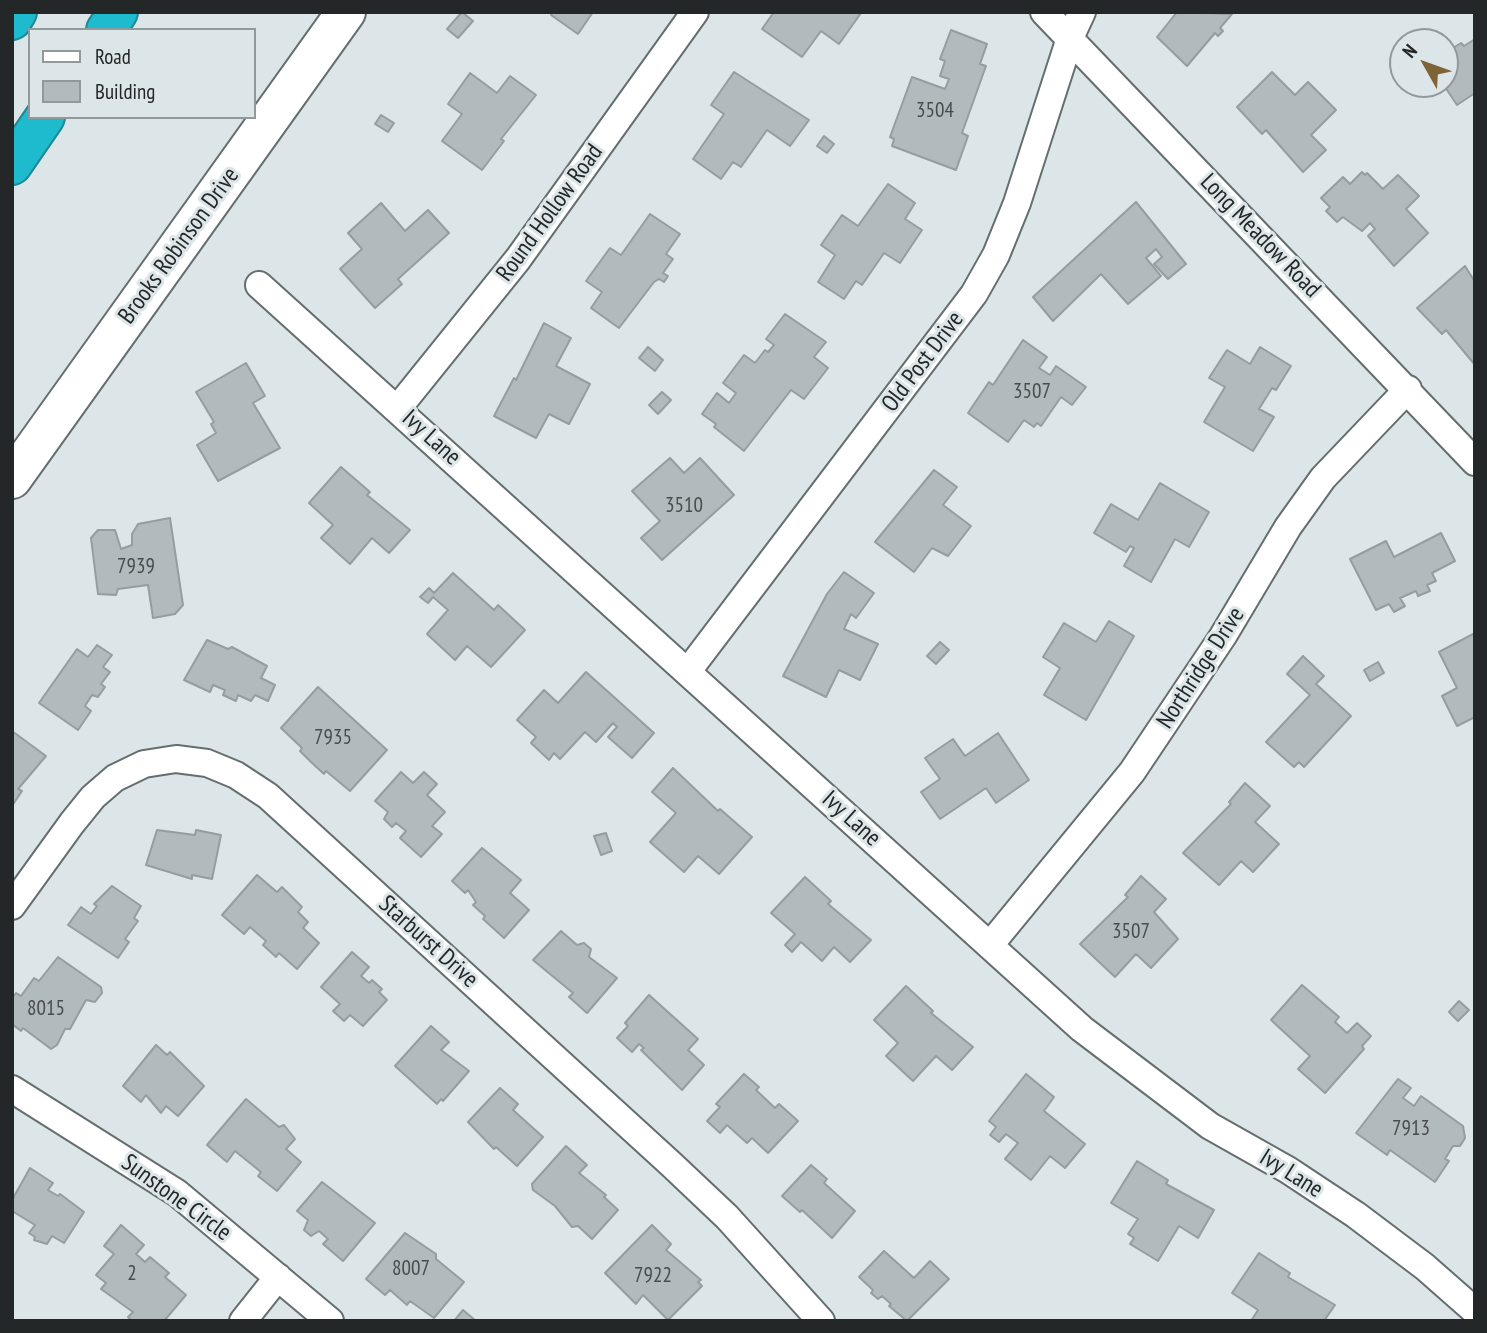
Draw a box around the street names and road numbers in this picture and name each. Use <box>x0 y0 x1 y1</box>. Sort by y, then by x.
street label: Round Hollow Road <box>491 139 609 287</box>
street label: Brooks Robinson Drive <box>113 162 245 330</box>
street label: Long Meadow Road <box>1194 168 1326 304</box>
street label: Old Post Drive <box>876 306 970 418</box>
street label: Ivy Lane <box>396 404 466 472</box>
street label: Northridge Drive <box>1151 602 1251 734</box>
street label: Ivy Lane <box>816 785 886 853</box>
street label: Starburst Drive <box>372 890 484 994</box>
street label: Ivy Lane <box>1254 1144 1328 1204</box>
street label: Sunstone Circle <box>116 1149 236 1247</box>

